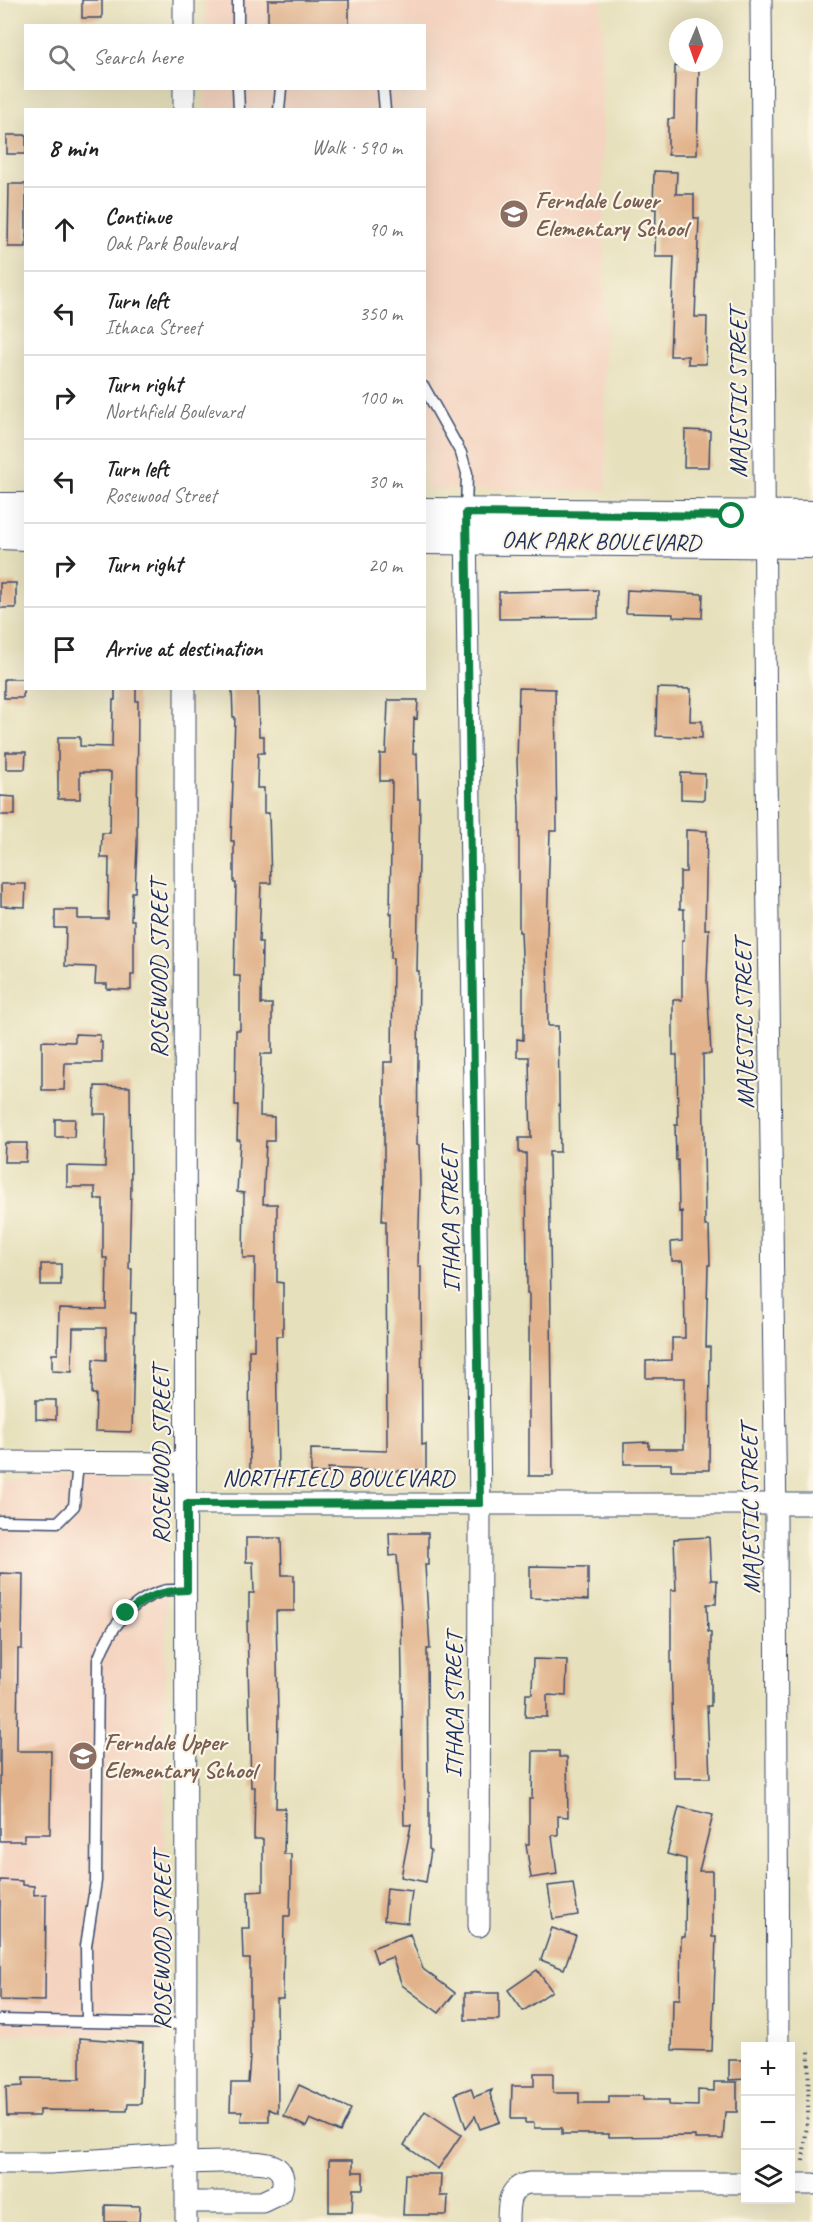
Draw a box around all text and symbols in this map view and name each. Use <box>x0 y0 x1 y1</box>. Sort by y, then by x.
north arrow <box>669 18 723 72</box>
search box <box>24 24 426 90</box>
icon: search <box>45 41 78 74</box>
text: Search here <box>93 43 183 71</box>
text: 8 min <box>48 131 98 164</box>
text: Walk · 590 m <box>312 135 402 160</box>
place label: Ferndale Lower Elementary School <box>535 185 692 243</box>
school or university icon: Ferndale Lower Elementary School <box>498 198 530 230</box>
text: Continue <box>105 203 171 231</box>
icon: ahead <box>48 213 81 246</box>
text: 90 m <box>368 217 402 242</box>
text: Oak Park Boulevard <box>105 231 236 256</box>
text: Turn left <box>105 287 169 315</box>
icon: left <box>48 297 81 330</box>
text: 350 m <box>359 301 402 326</box>
street label: MAJESTIC STREET <box>723 302 753 478</box>
text: Ithaca Street <box>105 315 202 340</box>
text: Turn right <box>105 371 182 399</box>
icon: right <box>48 381 81 414</box>
text: 100 m <box>359 385 402 410</box>
text: Northfield Boulevard <box>105 399 243 424</box>
text: Turn left <box>105 455 169 483</box>
icon: left <box>48 465 81 498</box>
text: 30 m <box>368 469 402 494</box>
text: Rosewood Street <box>105 483 217 508</box>
route start <box>718 502 744 528</box>
street label: OAK PARK BOULEVARD <box>501 524 703 558</box>
icon: right <box>48 549 81 582</box>
text: Turn right <box>105 551 182 579</box>
text: 20 m <box>368 553 402 578</box>
icon: arrive <box>48 633 81 666</box>
text: Arrive at destination <box>105 635 262 663</box>
street label: ROSEWOOD STREET <box>144 874 174 1058</box>
street label: MAJESTIC STREET <box>727 933 760 1109</box>
street label: ITHACA STREET <box>434 1142 466 1293</box>
street label: ROSEWOOD STREET <box>146 1360 176 1544</box>
street label: MAJESTIC STREET <box>733 1418 766 1594</box>
street label: NORTHFIELD BOULEVARD <box>222 1463 456 1493</box>
route end <box>112 1599 138 1625</box>
street label: ITHACA STREET <box>439 1627 469 1778</box>
place label: Ferndale Upper Elementary School <box>104 1727 261 1785</box>
school or university icon: Ferndale Upper Elementary School <box>67 1740 99 1772</box>
street label: ROSEWOOD STREET <box>147 1846 177 2030</box>
map controls <box>741 2042 795 2204</box>
button: + <box>741 2042 795 2096</box>
button: − <box>741 2096 795 2150</box>
button: layers <box>741 2150 795 2204</box>

